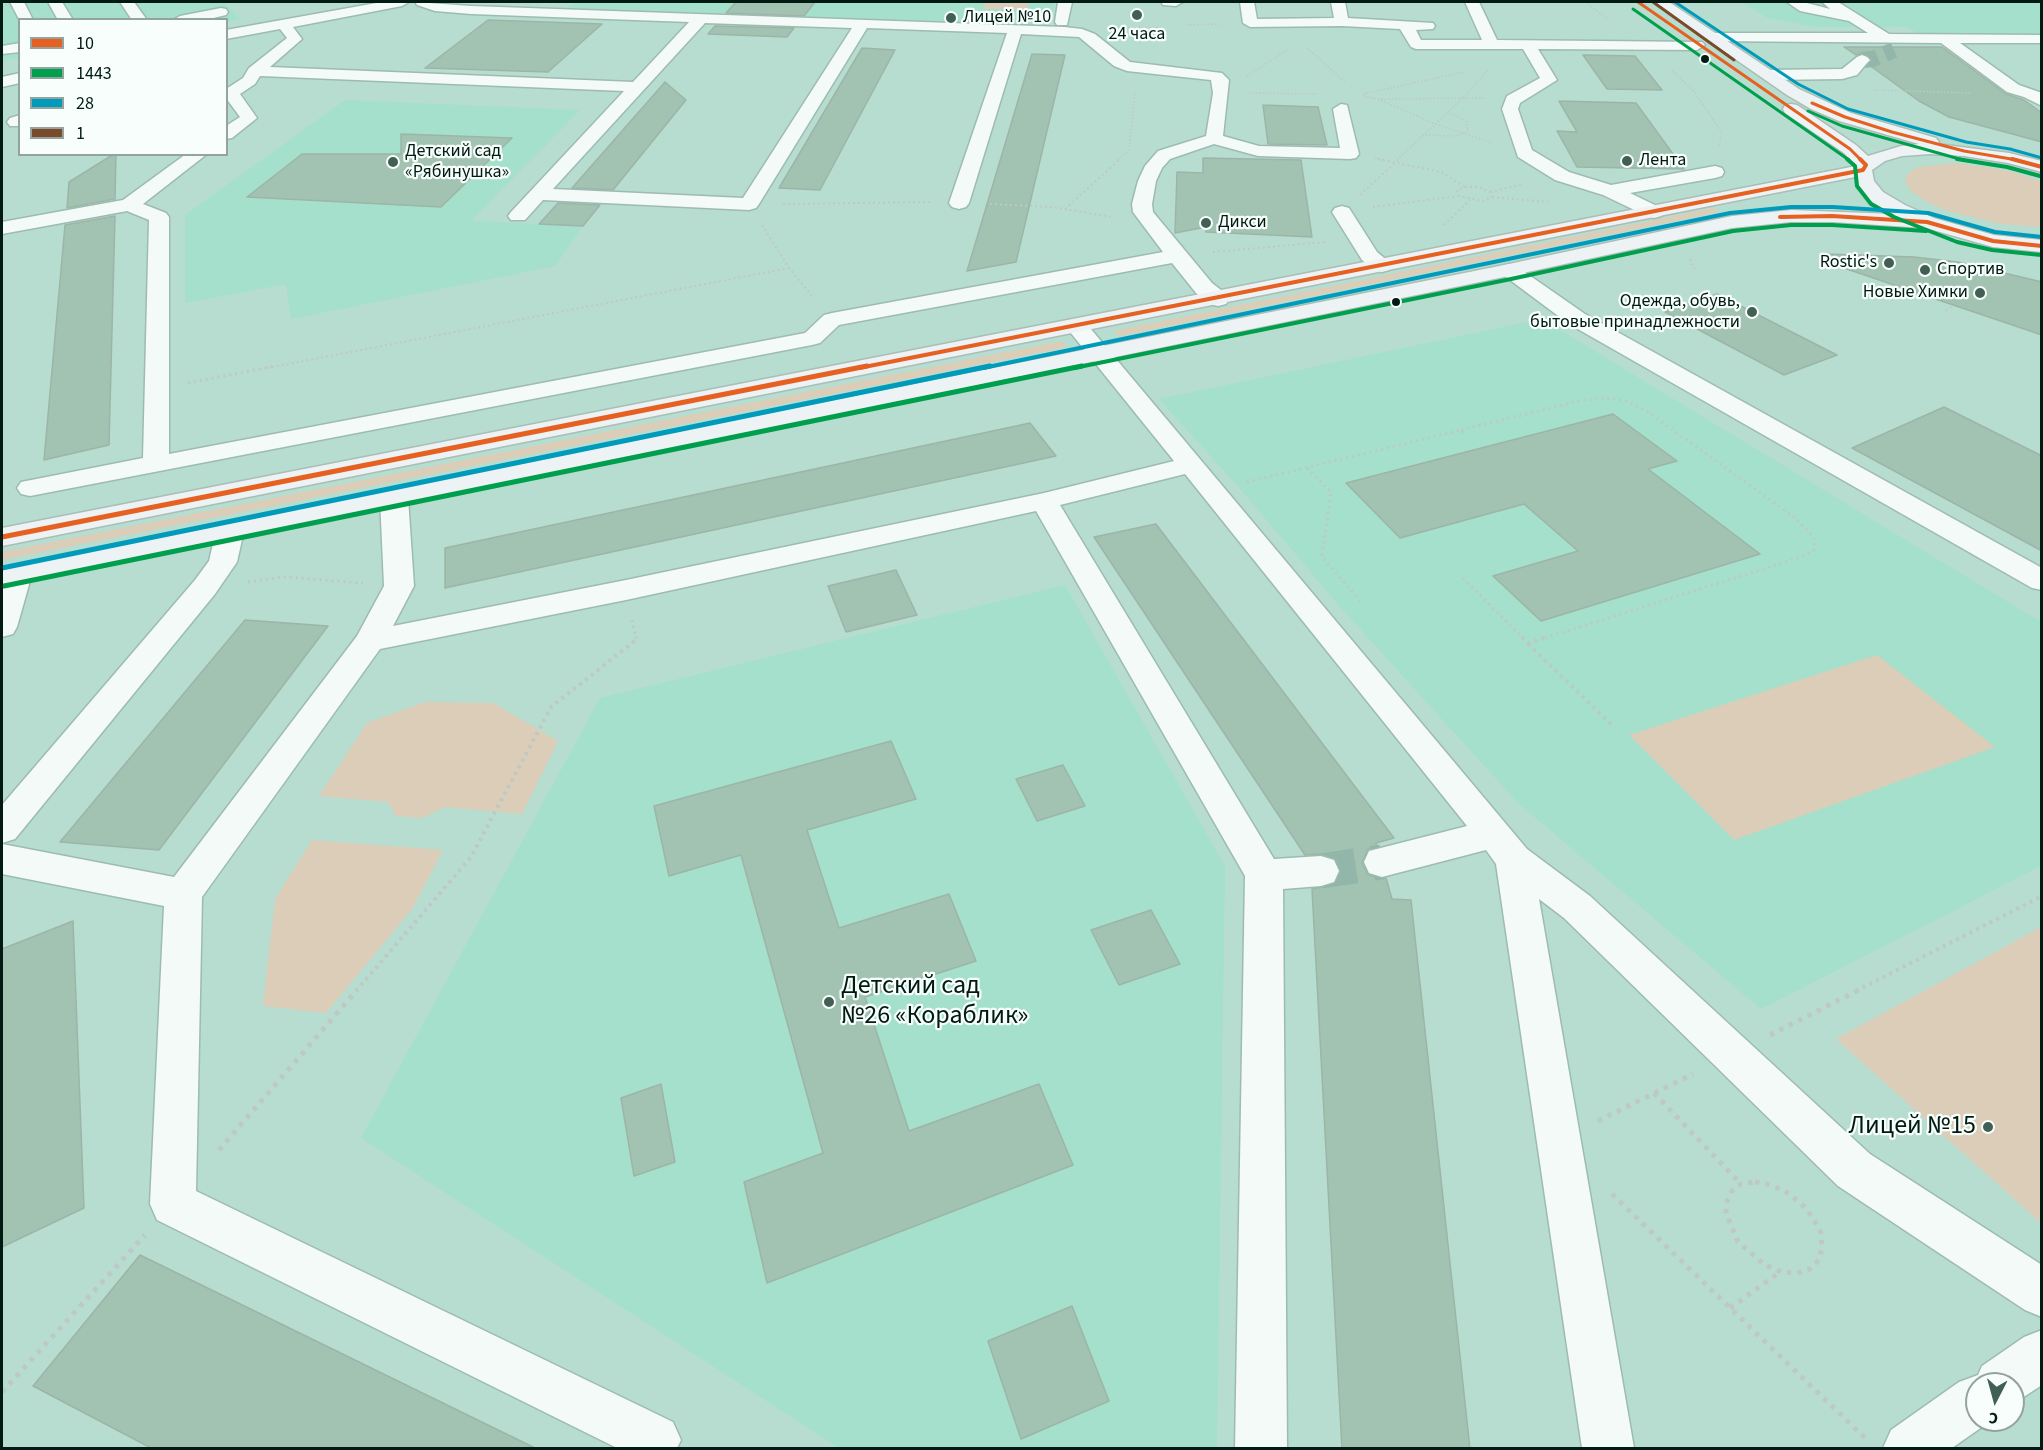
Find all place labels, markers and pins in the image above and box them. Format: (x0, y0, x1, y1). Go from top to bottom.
place label: Лицей №10 (963, 7, 1051, 29)
marker: 24 часа (1130, 8, 1144, 22)
marker: Лицей №10 (944, 11, 958, 25)
place label: 24 часа (1109, 24, 1165, 46)
unlabelled marker (1699, 53, 1711, 65)
place label: Детский сад «Рябинушка» (405, 141, 509, 184)
place label: Лента (1639, 150, 1686, 172)
marker: Лента (1620, 154, 1634, 168)
marker: Детский сад «Рябинушка» (386, 155, 400, 169)
place label: Дикси (1218, 212, 1267, 234)
marker: Дикси (1199, 216, 1213, 230)
place label: Rostic's (1820, 252, 1877, 274)
marker: Rostic's (1882, 256, 1896, 270)
place label: Спортив (1937, 259, 2004, 281)
marker: Спортив (1918, 263, 1932, 277)
place label: Новые Химки (1863, 282, 1968, 304)
marker: Новые Химки (1973, 286, 1987, 300)
place label: Одежда, обувь, бытовые принадлежности (1530, 291, 1740, 334)
unlabelled marker (1390, 296, 1402, 308)
marker: Одежда, обувь, бытовые принадлежности (1745, 305, 1759, 319)
place label: Детский сад №26 «Кораблик» (841, 971, 1028, 1032)
marker: Детский сад №26 «Кораблик» (822, 995, 836, 1009)
place label: Лицей №15 (1849, 1111, 1976, 1143)
marker: Лицей №15 (1981, 1120, 1995, 1134)

